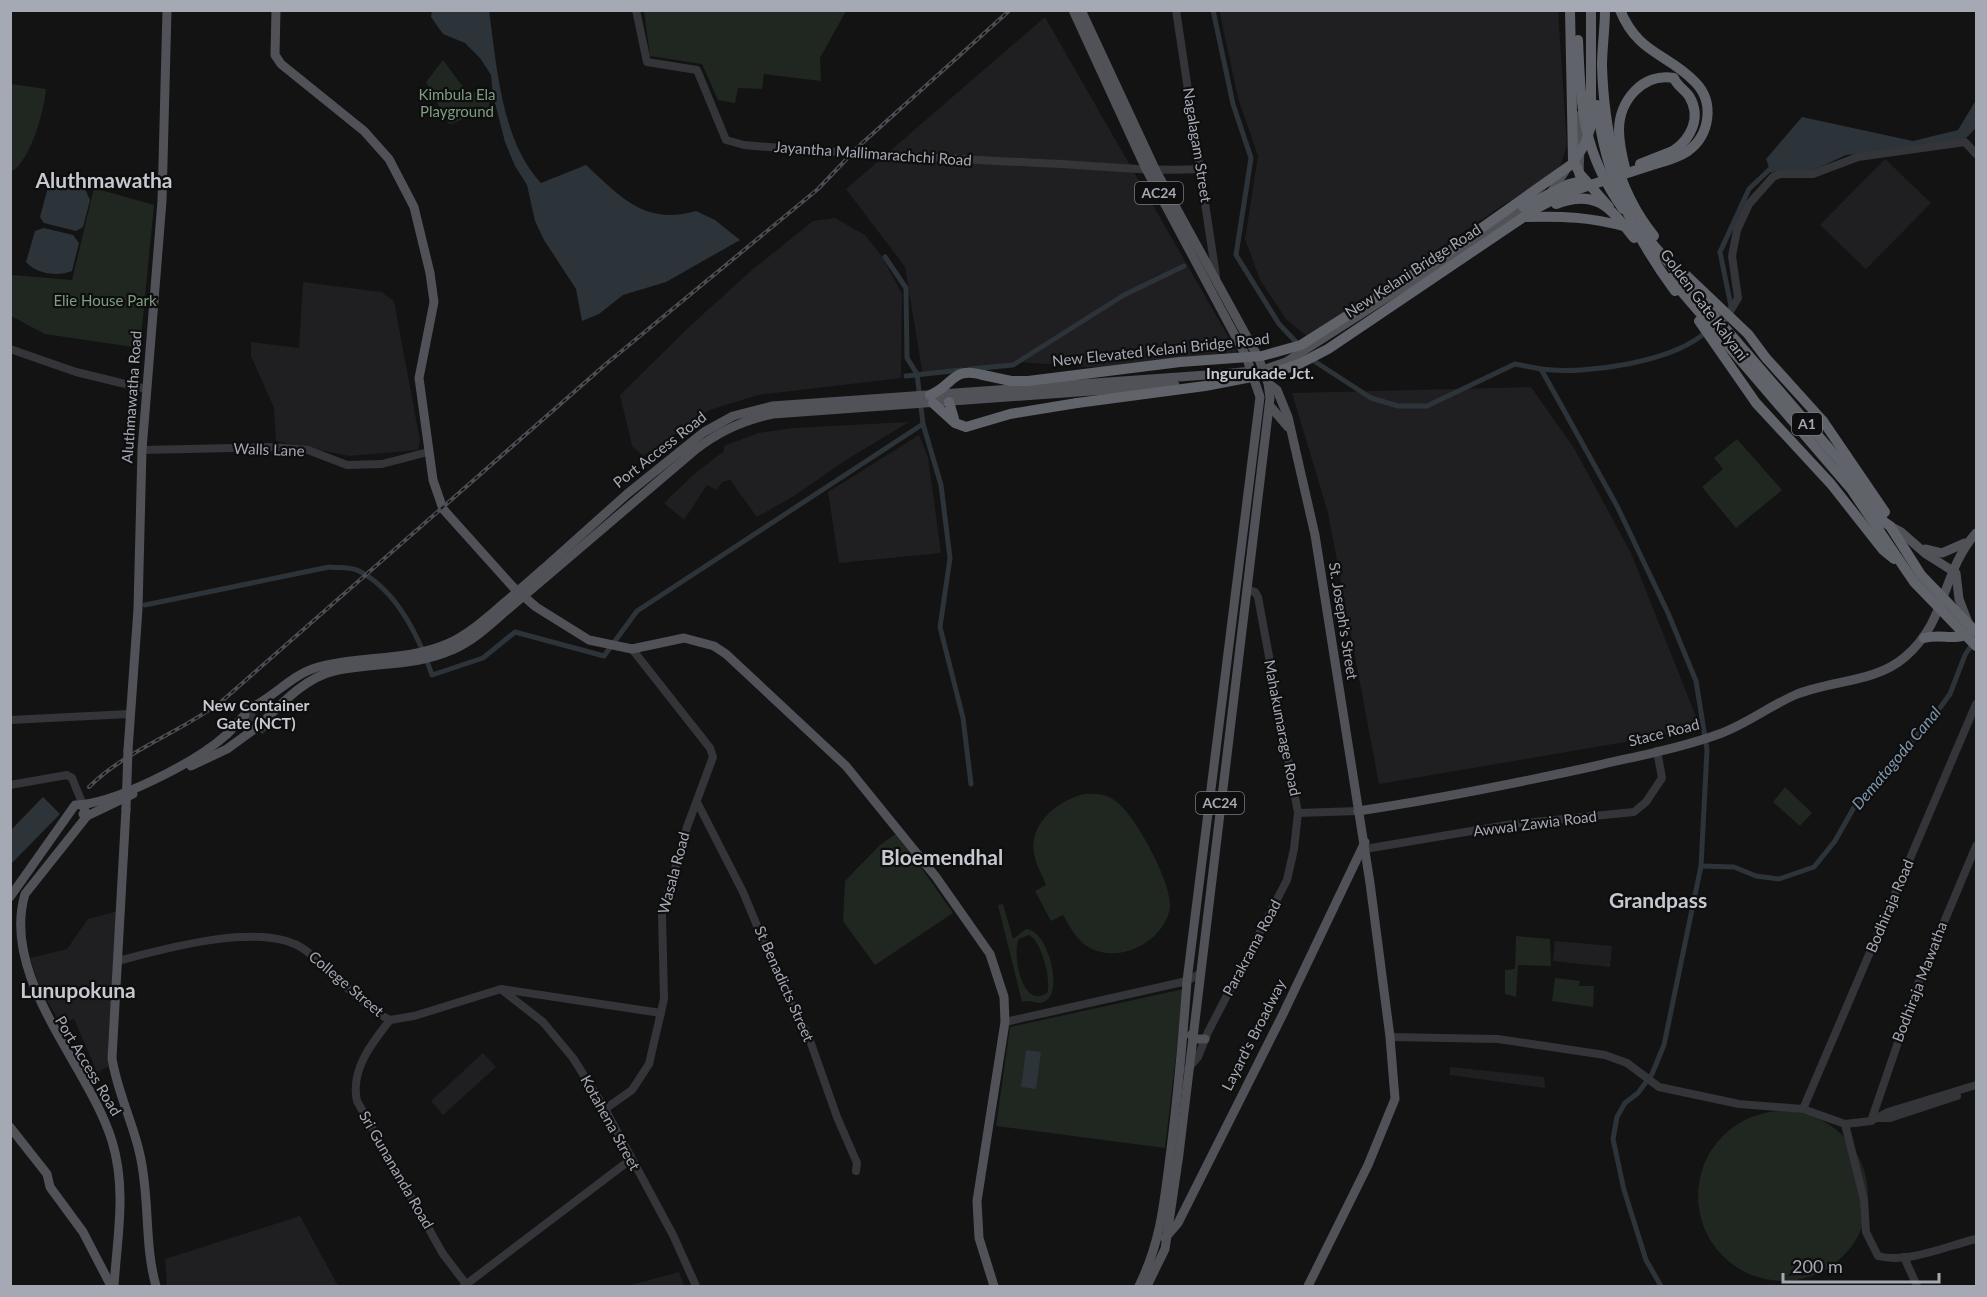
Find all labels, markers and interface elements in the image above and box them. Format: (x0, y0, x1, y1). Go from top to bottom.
park label: Kimbula Ela Playground (418, 85, 496, 120)
street label: Nagalagam Street (1180, 86, 1216, 204)
street label: Jayantha Mallimarachchi Road (774, 137, 972, 169)
district label: Aluthmawatha (35, 167, 172, 192)
road number: AC24 (1135, 182, 1183, 204)
street label: New Kelani Bridge Road (1341, 220, 1484, 321)
street label: Golden Gate Kalyani (1657, 245, 1753, 364)
park label: Elie House Park (53, 291, 157, 309)
street label: New Elevated Kelani Bridge Road (1051, 329, 1270, 369)
street label: Aluthmawatha Road (117, 330, 145, 464)
district label: Ingurukade Jct. (1206, 363, 1314, 382)
street label: Port Access Road (609, 407, 710, 491)
road number: A1 (1792, 413, 1822, 435)
street label: Walls Lane (233, 439, 305, 459)
street label: St. Joseph's Street (1326, 561, 1362, 681)
street label: Mahakumarage Road (1261, 658, 1305, 797)
district label: New Container Gate (NCT) (202, 695, 310, 732)
water label: Dematagoda Canal (1847, 702, 1944, 813)
street label: Stace Road (1626, 715, 1701, 750)
road number: AC24 (1196, 792, 1244, 814)
street label: Awwal Zawia Road (1472, 806, 1598, 840)
street label: Wasala Road (653, 830, 693, 916)
district label: Bloemendhal (881, 844, 1003, 869)
street label: Bodhiraja Road (1861, 856, 1917, 955)
district label: Grandpass (1609, 887, 1707, 912)
street label: Parakrama Road (1218, 896, 1284, 999)
street label: Bodhiraja Mawatha (1888, 919, 1950, 1044)
street label: St Benadicts Street (751, 923, 819, 1045)
street label: College Street (305, 947, 388, 1020)
street label: Layard's Broadway (1217, 976, 1289, 1093)
district label: Lunupokuna (20, 977, 136, 1002)
street label: Port Access Road (52, 1012, 126, 1119)
street label: Kotahena Street (577, 1072, 645, 1174)
street label: Sri Gunananda Road (356, 1107, 438, 1232)
scale bar (1783, 1246, 1939, 1284)
text: 200 m (1792, 1255, 1843, 1277)

